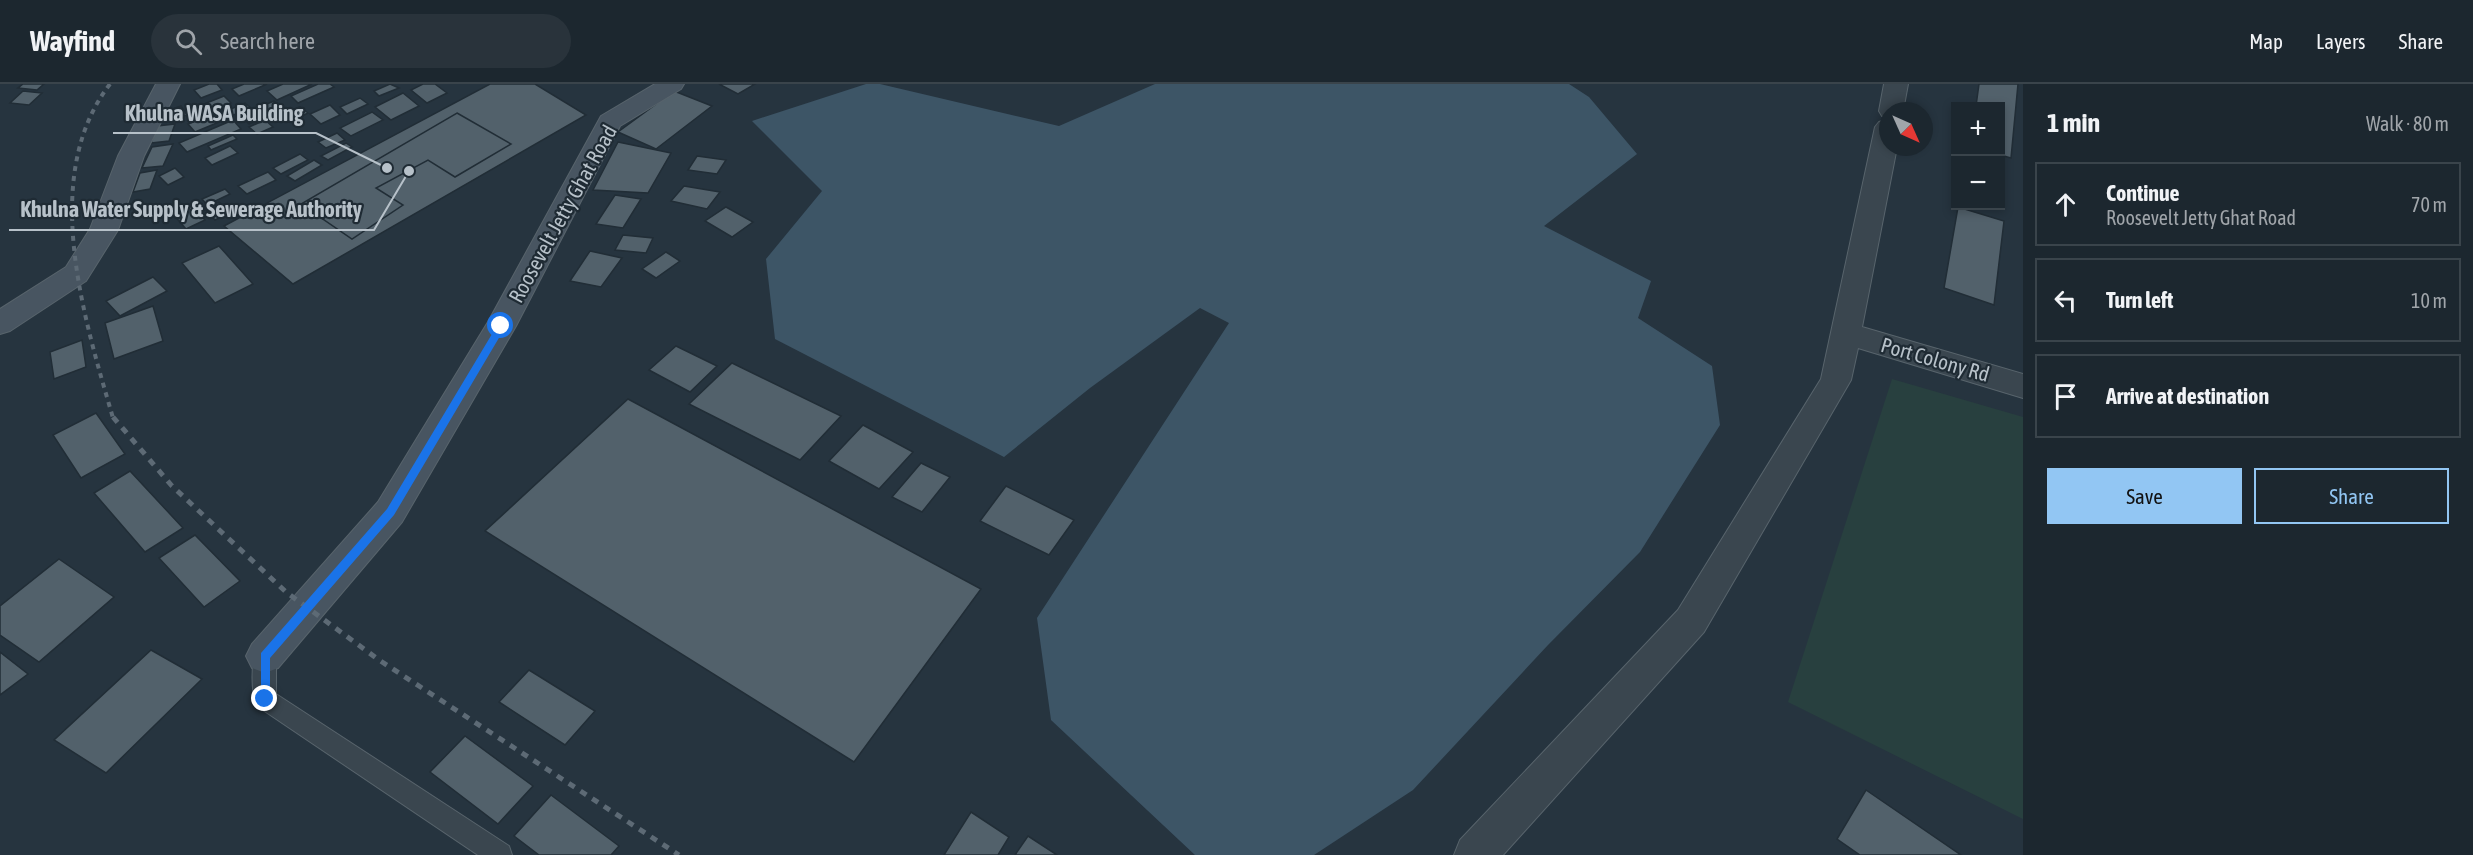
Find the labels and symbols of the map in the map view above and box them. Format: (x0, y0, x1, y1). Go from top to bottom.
callout: Khulna WASA Building (113, 93, 316, 133)
text: Khulna WASA Building (125, 100, 304, 126)
north arrow (1879, 102, 1933, 156)
street label: Roosevelt Jetty Ghat Road (503, 120, 621, 307)
callout: Khulna Water Supply & Sewerage Authority (9, 190, 374, 230)
text: Khulna Water Supply & Sewerage Authority (20, 196, 362, 222)
route start (487, 312, 513, 338)
street label: Port Colony Rd (1878, 332, 1992, 386)
route end (251, 685, 277, 711)

